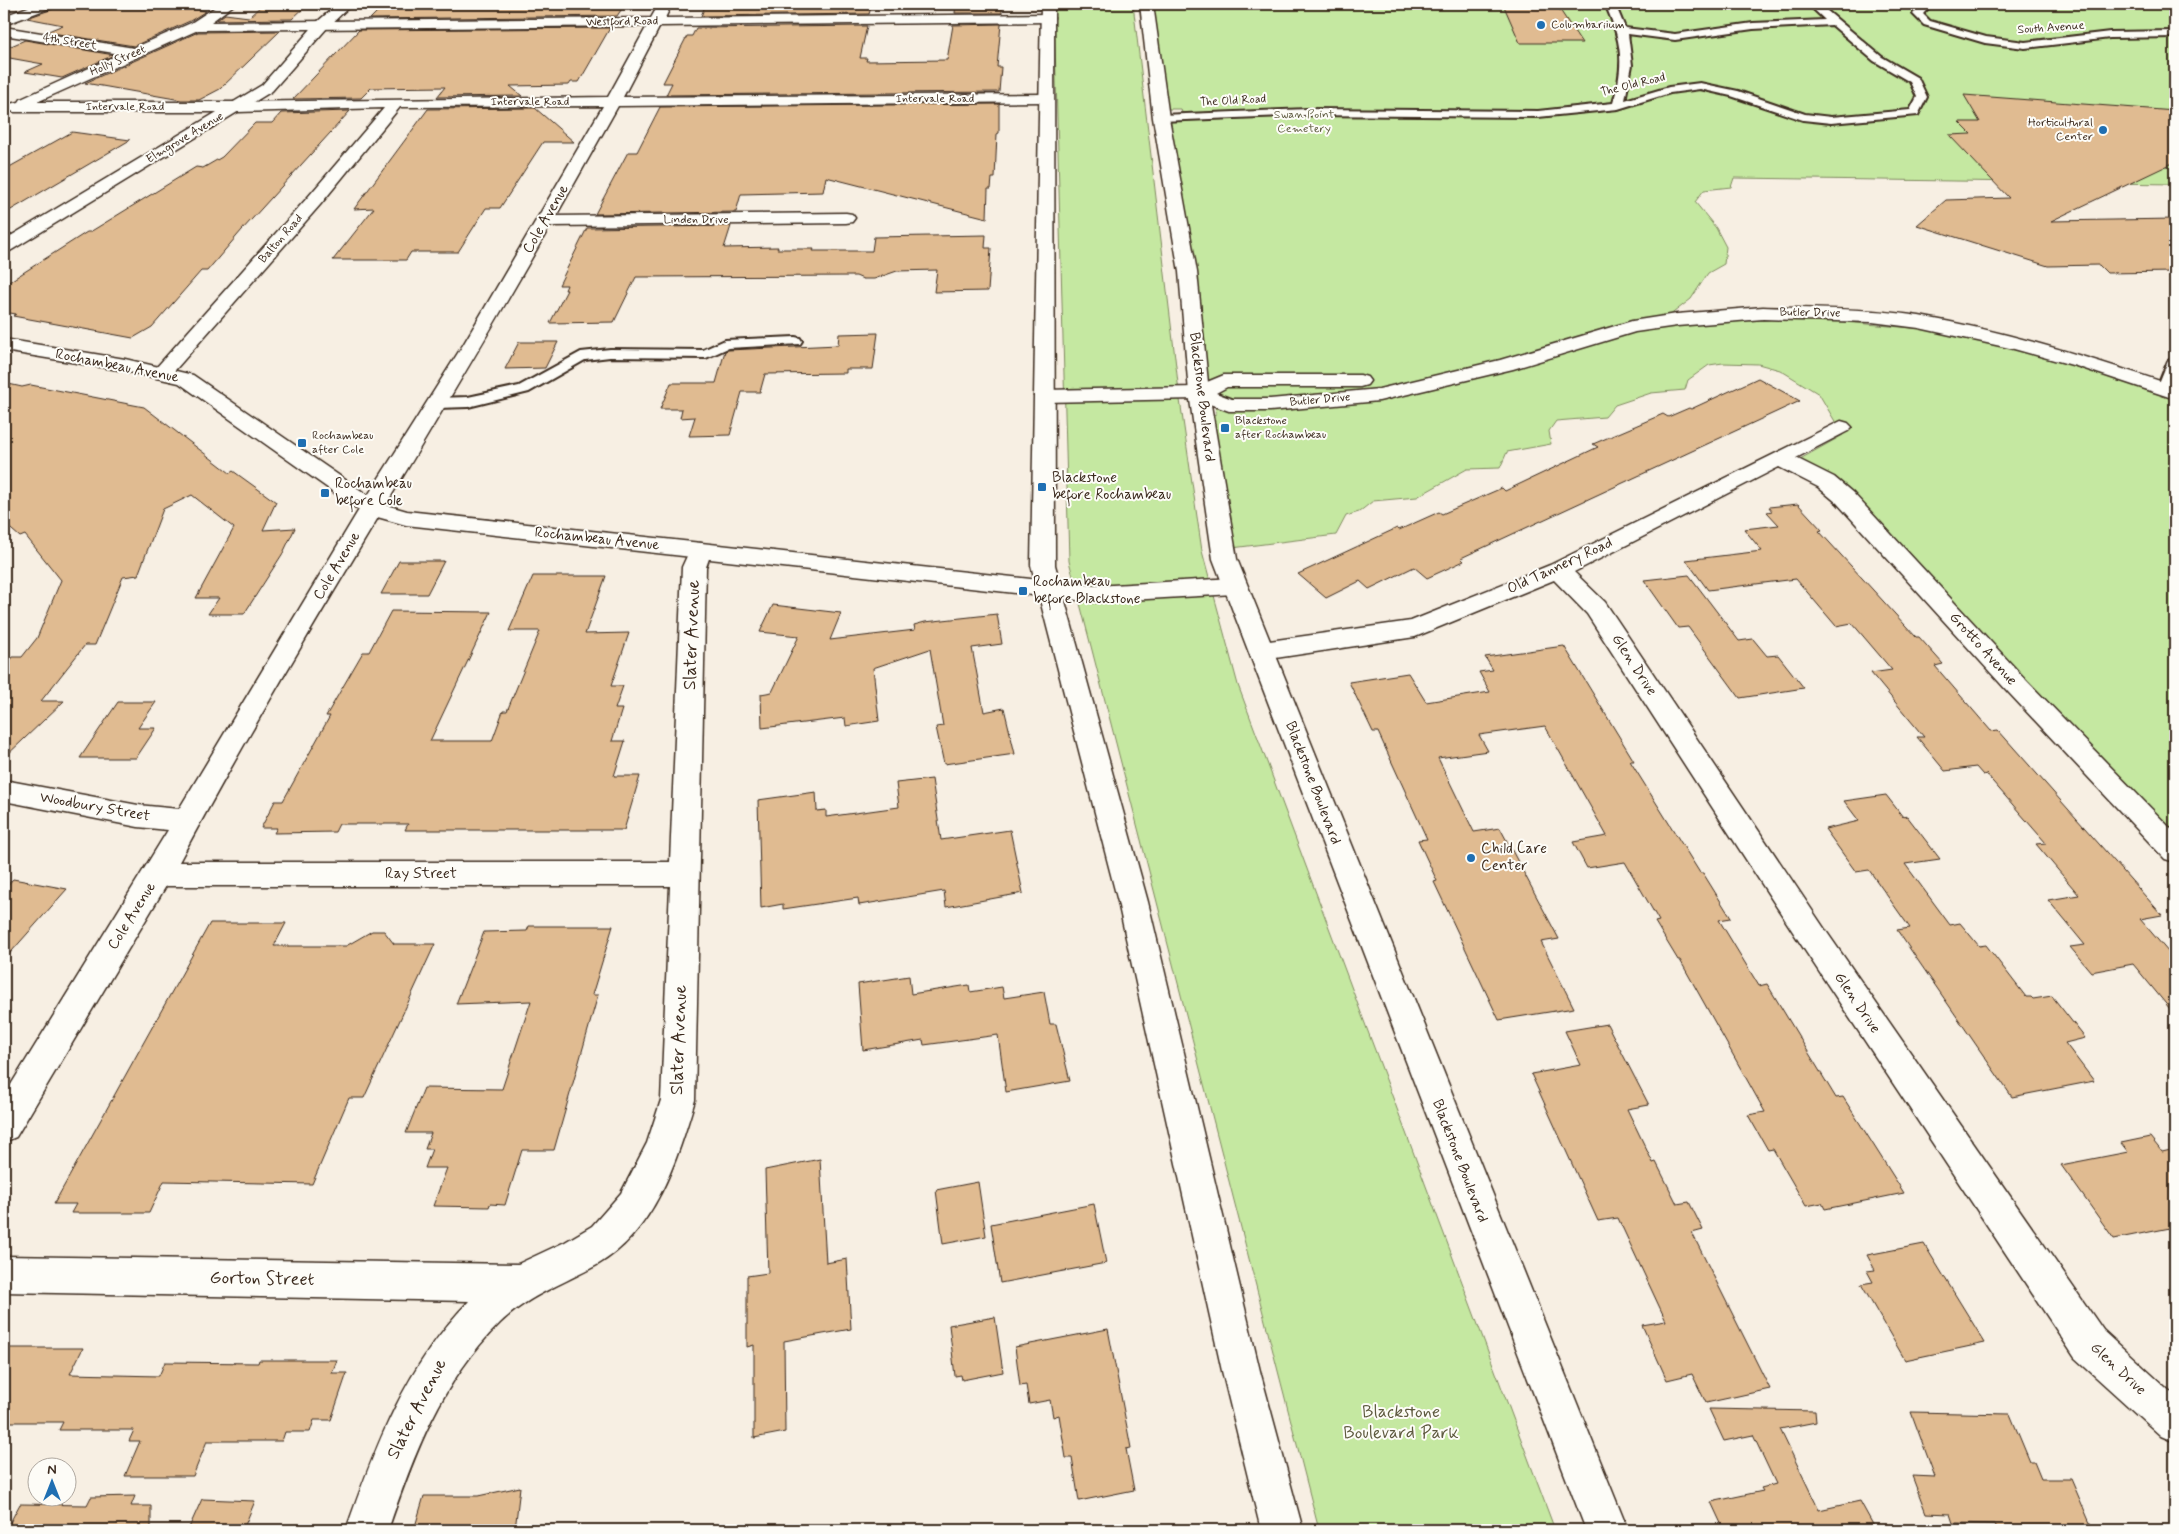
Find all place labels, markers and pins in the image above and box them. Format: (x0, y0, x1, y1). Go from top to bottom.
place label: Columbariium (1551, 17, 1625, 33)
marker: Columbariium (1535, 19, 1547, 31)
place label: Horticultural Center (2028, 115, 2093, 145)
marker: Horticultural Center (2097, 124, 2109, 136)
place label: Blackstone after Rochambeau (1235, 413, 1326, 443)
marker: Blackstone after Rochambeau (1219, 422, 1231, 434)
place label: Rochambeau after Cole (312, 428, 374, 458)
marker: Rochambeau after Cole (296, 437, 308, 449)
place label: Blackstone before Rochambeau (1052, 468, 1171, 507)
place label: Rochambeau before Cole (335, 474, 412, 513)
marker: Blackstone before Rochambeau (1036, 481, 1048, 493)
marker: Rochambeau before Cole (319, 487, 331, 499)
place label: Rochambeau before Blackstone (1033, 572, 1141, 611)
marker: Rochambeau before Blackstone (1017, 585, 1029, 597)
place label: Child Care Center (1481, 839, 1547, 876)
marker: Child Care Center (1465, 852, 1477, 864)

